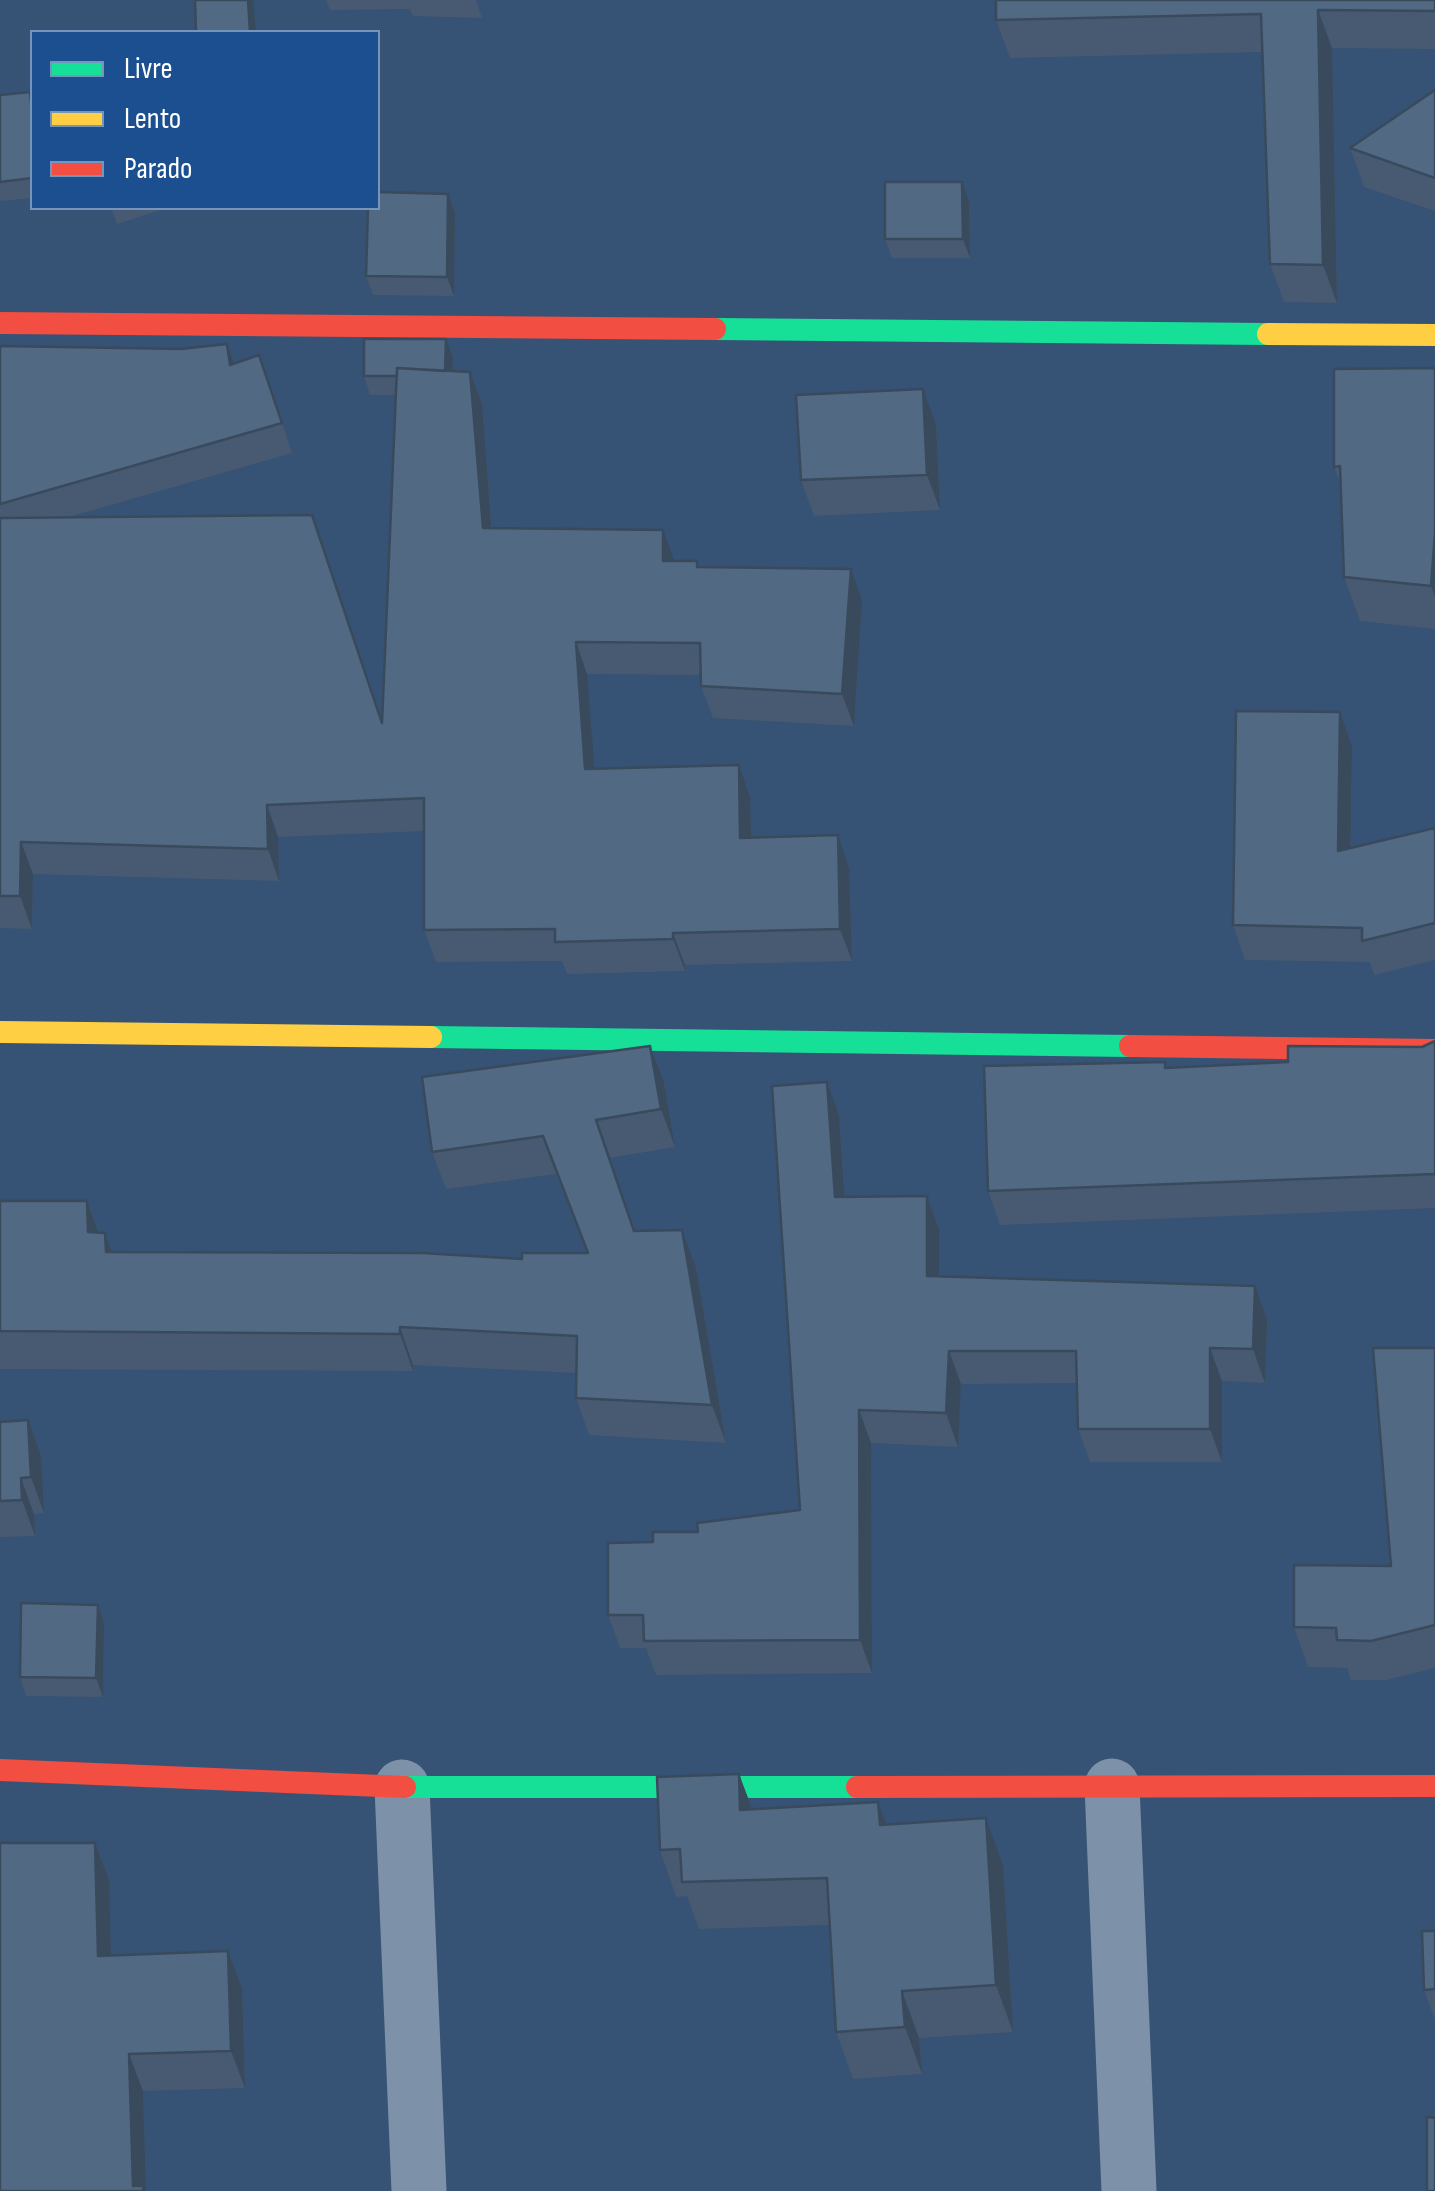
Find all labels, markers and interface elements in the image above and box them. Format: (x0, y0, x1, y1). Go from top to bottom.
legend (30, 30, 380, 210)
text: Livre (124, 51, 172, 87)
text: Lento (124, 101, 181, 137)
text: Parado (124, 151, 192, 187)

